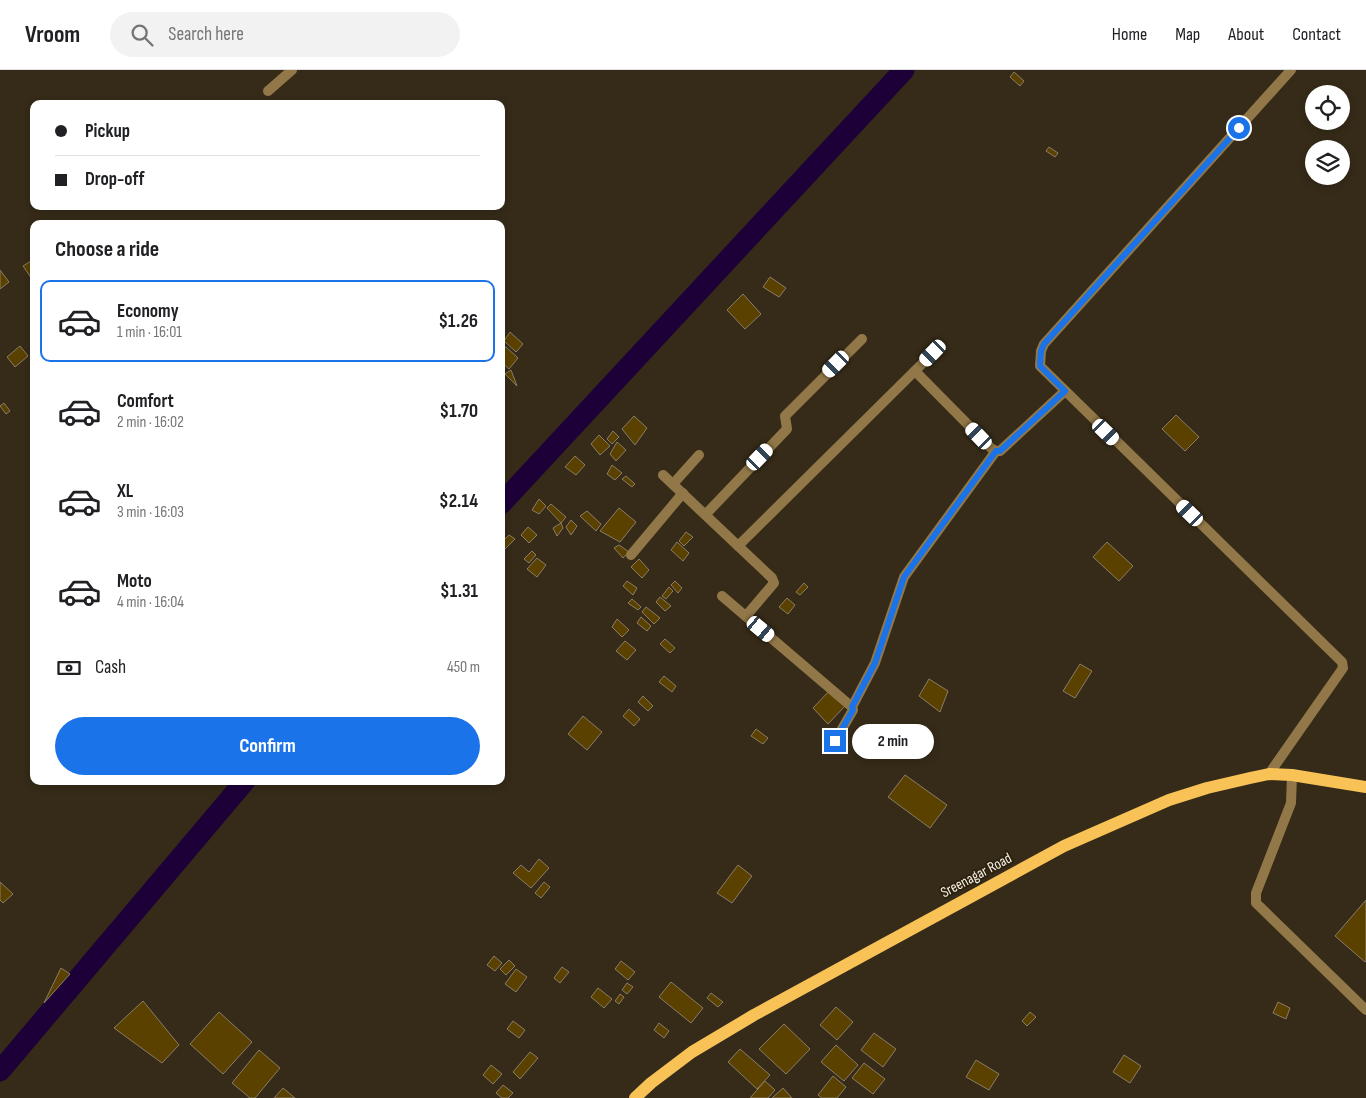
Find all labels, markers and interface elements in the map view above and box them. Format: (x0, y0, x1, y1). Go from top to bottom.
search box (110, 12, 460, 57)
text: Vroom (25, 20, 80, 49)
icon: search (128, 21, 156, 49)
text: Search here (168, 23, 244, 46)
text: Home (1112, 24, 1147, 45)
text: Map (1175, 24, 1200, 45)
text: About (1228, 24, 1264, 45)
text: Contact (1292, 24, 1341, 45)
map controls (1305, 85, 1350, 185)
button: locate (1305, 85, 1350, 130)
route start (1228, 117, 1250, 139)
text: Pickup (85, 120, 130, 143)
button: layers (1305, 140, 1350, 185)
text: Drop-off (85, 168, 145, 191)
text: Choose a ride (55, 236, 159, 263)
icon: car (57, 299, 102, 344)
text: Economy (117, 300, 179, 323)
text: $1.26 (438, 310, 478, 333)
text: 1 min · 16:01 (117, 323, 182, 342)
car (917, 337, 948, 369)
car (820, 348, 851, 380)
icon: car (57, 389, 102, 434)
text: Comfort (117, 390, 174, 413)
text: $1.70 (440, 400, 478, 423)
text: 2 min · 16:02 (117, 413, 184, 432)
car (1090, 416, 1122, 448)
car (963, 420, 994, 452)
car (744, 441, 775, 473)
icon: car (57, 479, 102, 524)
text: XL (117, 480, 133, 503)
text: $2.14 (439, 490, 478, 513)
car (1174, 497, 1206, 529)
text: 3 min · 16:03 (117, 503, 184, 522)
icon: car (57, 569, 102, 614)
text: Moto (117, 570, 152, 593)
text: $1.31 (440, 580, 478, 603)
text: 4 min · 16:04 (117, 593, 184, 612)
car (744, 614, 777, 644)
icon: cash (55, 654, 83, 682)
text: Cash (95, 656, 126, 679)
text: 450 m (447, 658, 480, 677)
button: Confirm (55, 717, 480, 775)
callout: 2 min (852, 724, 935, 758)
route end (824, 730, 846, 752)
text: 2 min (878, 732, 908, 751)
street label: Sreenagar Road (937, 849, 1015, 902)

